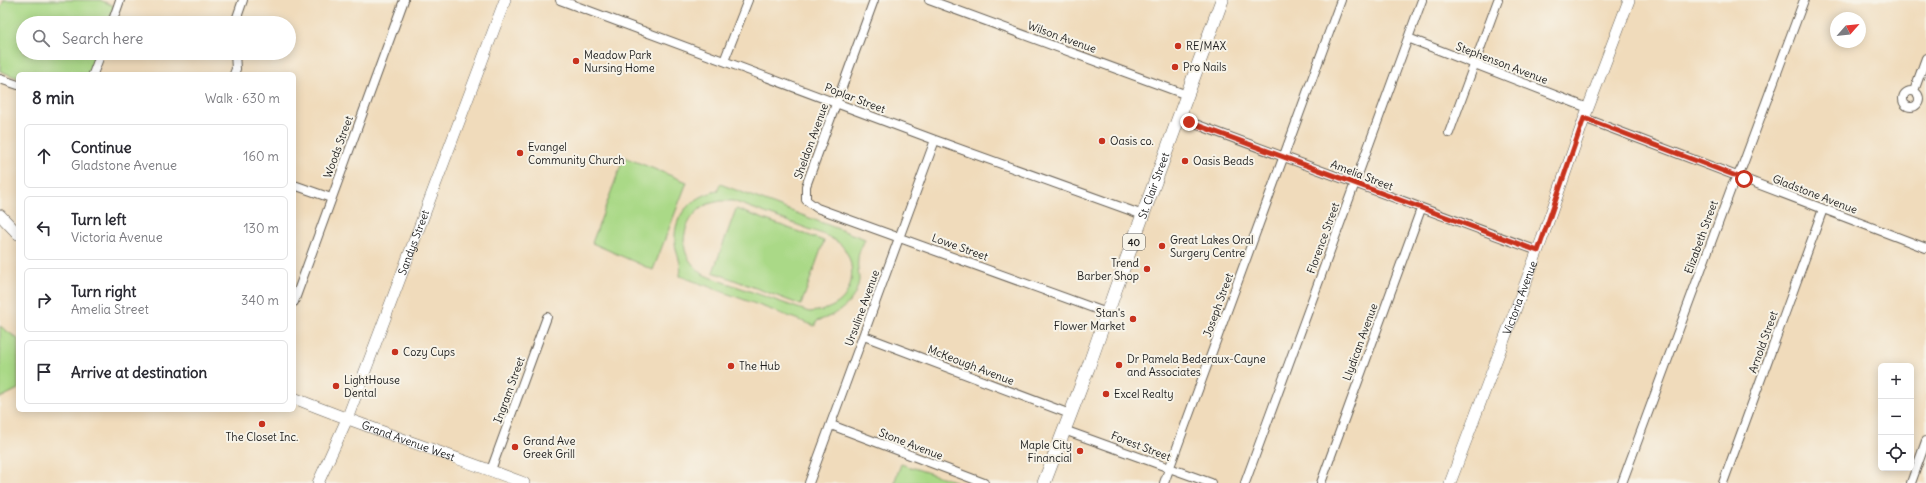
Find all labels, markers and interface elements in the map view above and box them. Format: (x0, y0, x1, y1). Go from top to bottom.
north arrow (1830, 12, 1866, 48)
search box (16, 16, 296, 60)
street label: Wilson Avenue (1026, 18, 1098, 56)
icon: search (30, 27, 52, 49)
text: Search here (62, 29, 143, 48)
place label: RE/MAX (1186, 39, 1226, 53)
street label: Stephenson Avenue (1454, 39, 1550, 87)
marker: RE/MAX (1173, 41, 1183, 51)
place label: Meadow Park Nursing Home (584, 48, 655, 75)
marker: Meadow Park Nursing Home (571, 56, 581, 66)
place label: Pro Nails (1183, 60, 1227, 74)
marker: Pro Nails (1170, 62, 1180, 72)
street label: Poplar Street (823, 80, 888, 116)
text: 8 min (32, 87, 74, 109)
text: Walk · 630 m (205, 90, 280, 107)
street label: Sheldon Avenue (791, 101, 831, 181)
route end (1180, 113, 1198, 131)
street label: Woods Street (320, 114, 356, 180)
place label: Oasis co. (1110, 134, 1154, 148)
marker: Oasis co. (1097, 136, 1107, 146)
text: Continue (71, 138, 132, 157)
place label: Evangel Community Church (528, 140, 625, 167)
icon: ahead (33, 145, 55, 167)
text: 160 m (243, 148, 279, 165)
marker: Evangel Community Church (515, 148, 525, 158)
street label: St. Clair Street (1135, 150, 1172, 221)
place label: Oasis Beads (1193, 154, 1254, 168)
marker: Oasis Beads (1180, 156, 1190, 166)
text: Gladstone Avenue (71, 157, 177, 174)
street label: Amelia Street (1329, 157, 1396, 193)
route start (1735, 170, 1753, 188)
street label: Gladstone Avenue (1771, 171, 1859, 217)
street label: Elizabeth Street (1681, 198, 1721, 276)
street label: Florence Street (1304, 200, 1342, 275)
street label: Sandys Street (395, 208, 432, 277)
text: Turn left (71, 210, 126, 229)
icon: left (33, 217, 55, 239)
text: 130 m (243, 220, 279, 237)
text: Victoria Avenue (71, 229, 163, 246)
street label: Lowe Street (930, 230, 990, 264)
place label: Great Lakes Oral Surgery Centre (1170, 233, 1254, 260)
road number: 40 (1123, 234, 1145, 250)
marker: Great Lakes Oral Surgery Centre (1157, 241, 1167, 251)
place label: Trend Barber Shop (1077, 256, 1140, 283)
street label: Victoria Avenue (1500, 259, 1540, 337)
marker: Trend Barber Shop (1142, 264, 1152, 274)
street label: Ursuline Avenue (842, 268, 882, 348)
street label: Joseph Street (1200, 271, 1236, 339)
text: Turn right (71, 282, 136, 301)
icon: right (33, 289, 55, 311)
text: 340 m (241, 292, 279, 309)
text: Amelia Street (71, 301, 149, 318)
street label: Llydican Avenue (1340, 301, 1381, 383)
place label: Stan's Flower Market (1054, 306, 1125, 333)
street label: Arnold Street (1745, 309, 1781, 375)
marker: Stan's Flower Market (1128, 314, 1138, 324)
street label: McKeough Avenue (926, 342, 1016, 388)
place label: Cozy Cups (403, 345, 455, 359)
marker: Cozy Cups (390, 347, 400, 357)
place label: Dr Pamela Bederaux-Cayne and Associates (1127, 352, 1266, 379)
street label: Ingram Street (491, 355, 528, 425)
place label: The Hub (739, 359, 780, 373)
marker: Dr Pamela Bederaux-Cayne and Associates (1114, 360, 1124, 370)
icon: arrive (33, 361, 55, 383)
marker: The Hub (726, 361, 736, 371)
text: Arrive at destination (71, 363, 207, 382)
map controls (1878, 363, 1914, 471)
button: + (1878, 363, 1914, 399)
place label: LightHouse Dental (344, 373, 400, 400)
marker: LightHouse Dental (331, 381, 341, 391)
place label: Excel Realty (1114, 387, 1173, 401)
marker: Excel Realty (1101, 389, 1111, 399)
button: − (1878, 399, 1914, 435)
street label: Grand Avenue West (360, 418, 457, 464)
marker: The Closet Inc. (257, 419, 267, 429)
street label: Stone Avenue (877, 425, 945, 463)
street label: Forest Street (1109, 428, 1173, 464)
place label: The Closet Inc. (226, 430, 298, 444)
place label: Grand Ave Greek Grill (523, 434, 575, 461)
button: locate (1878, 435, 1914, 471)
place label: Maple City Financial (1020, 438, 1072, 465)
marker: Grand Ave Greek Grill (510, 442, 520, 452)
marker: Maple City Financial (1075, 446, 1085, 456)

